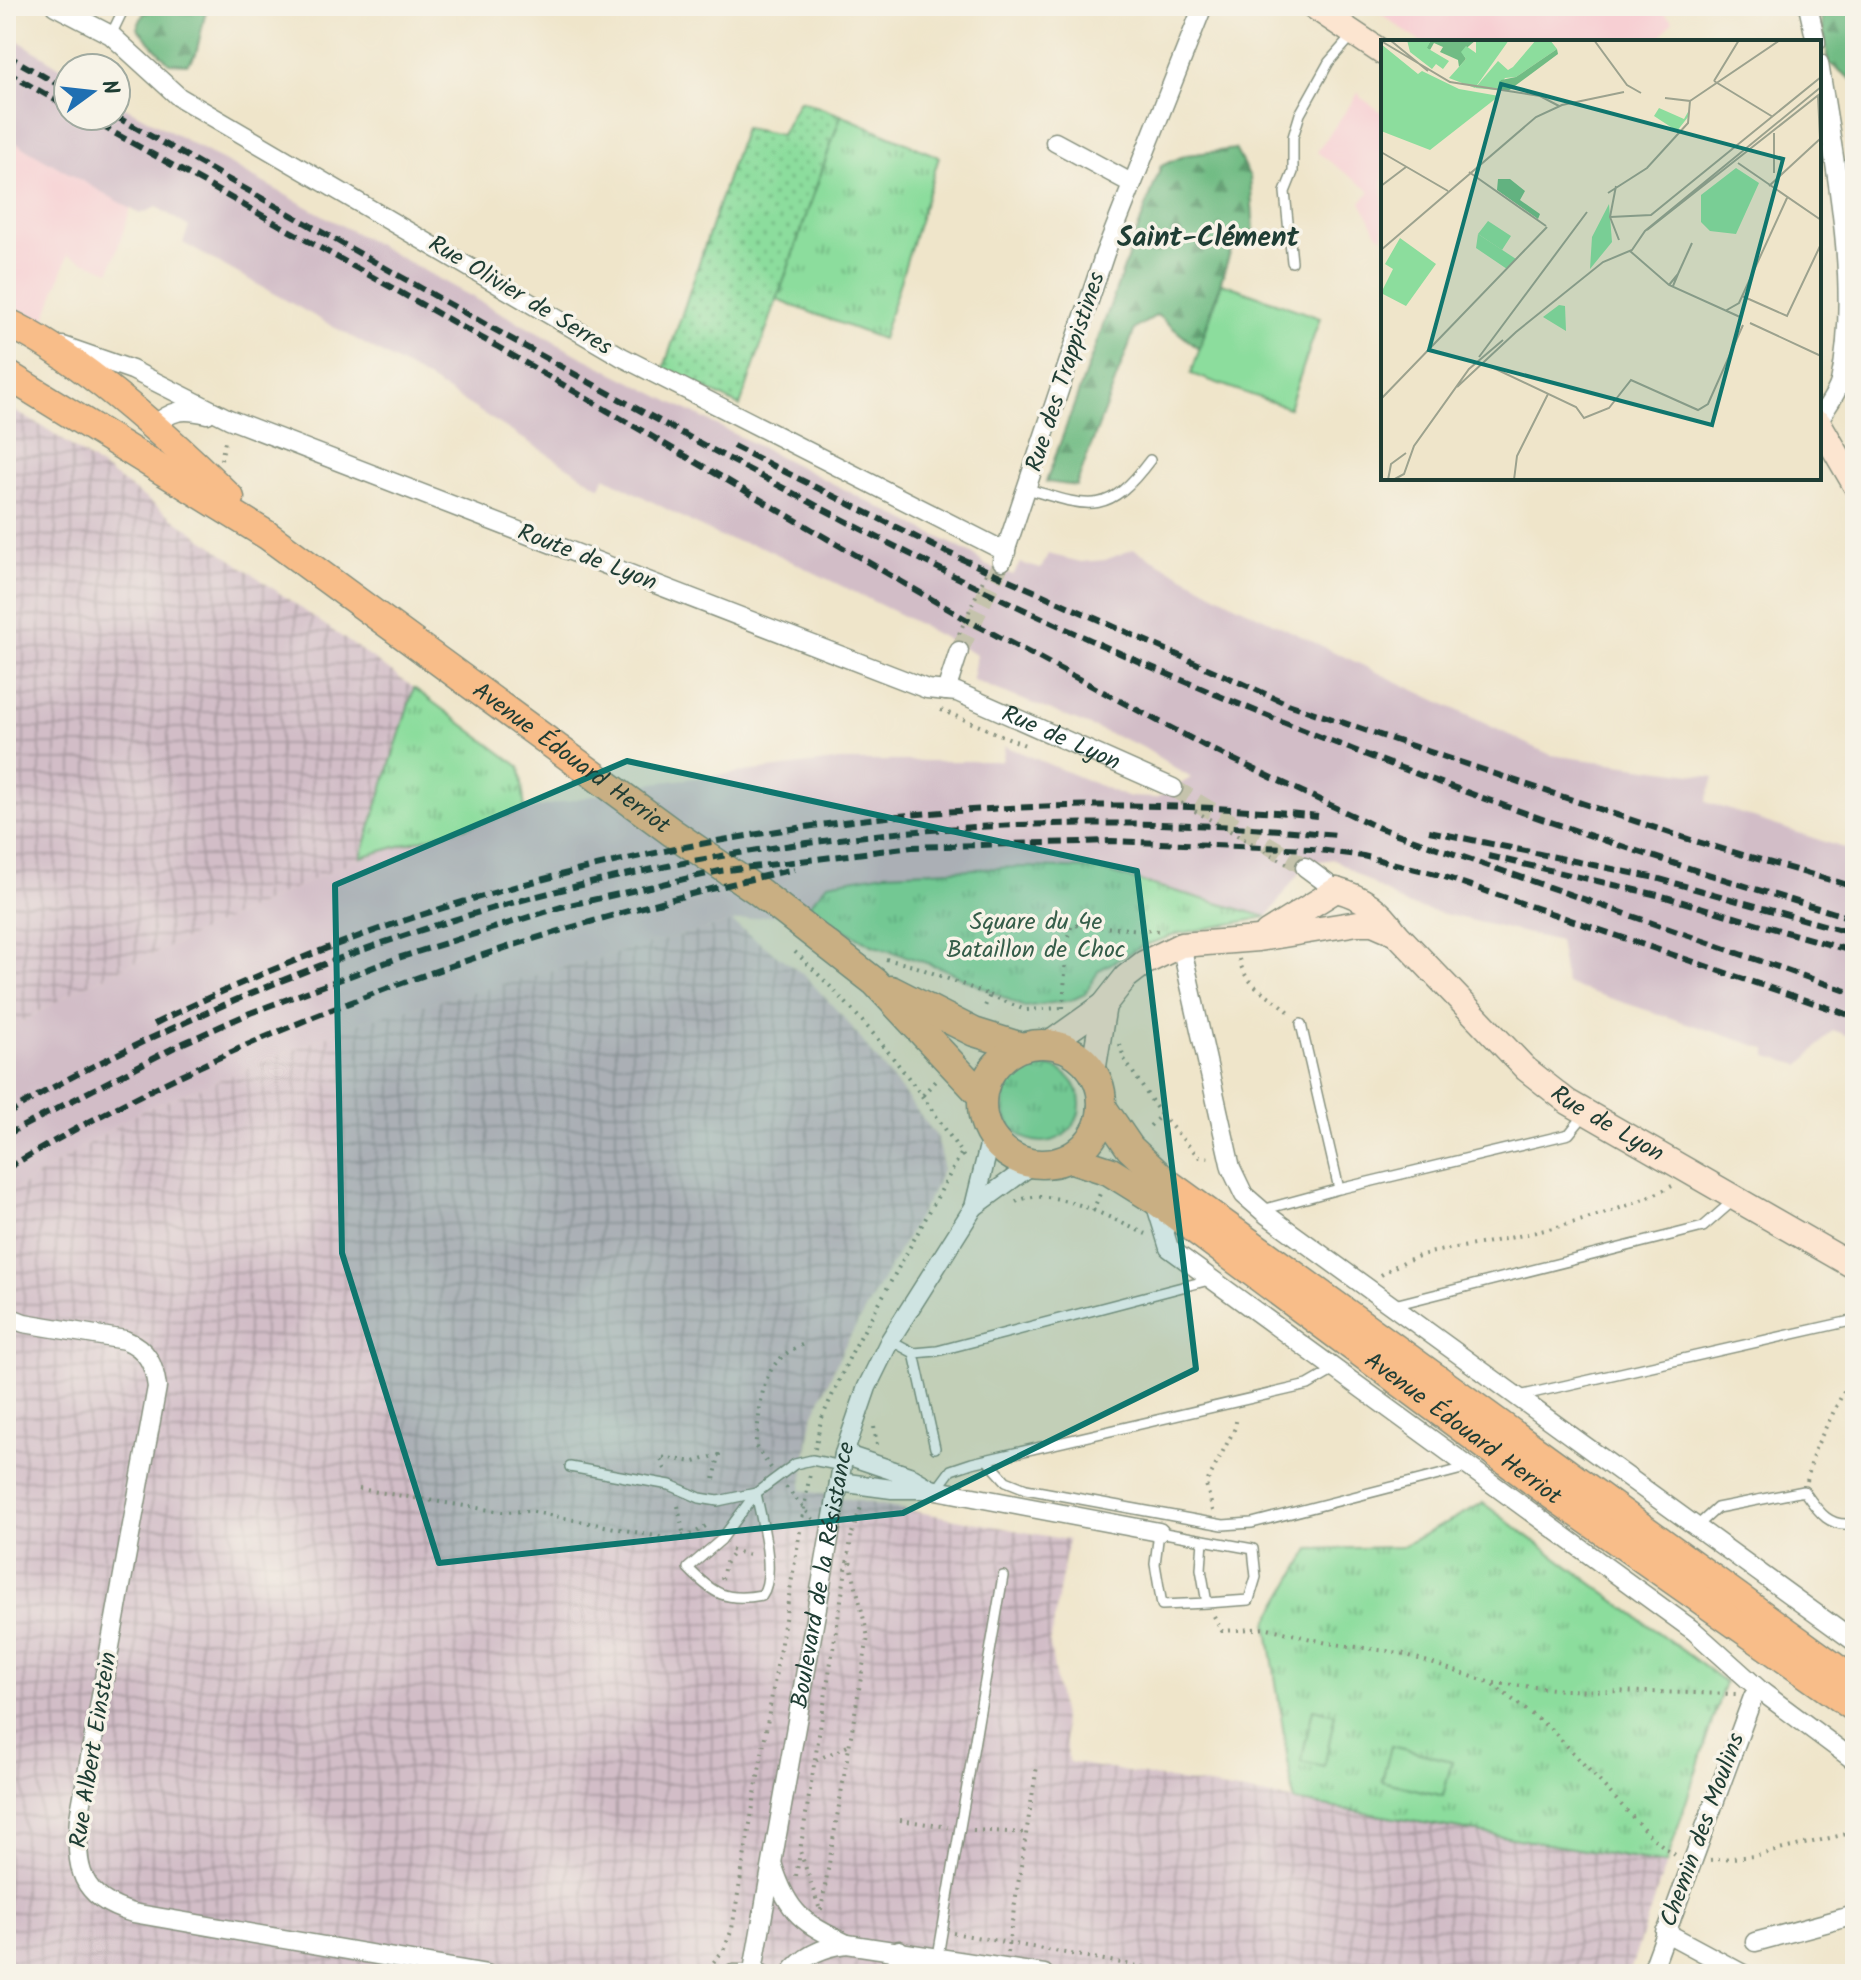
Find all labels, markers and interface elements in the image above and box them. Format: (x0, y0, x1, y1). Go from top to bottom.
inset map (1381, 40, 1821, 480)
north arrow (52, 52, 132, 132)
text: N (90, 76, 128, 99)
district label: Saint-Clément (1117, 216, 1299, 261)
street label: Rue Olivier de Serres (420, 225, 620, 367)
street label: Rue des Trappistines (1015, 267, 1117, 477)
street label: Route de Lyon (512, 514, 662, 602)
street label: Avenue Édouard Herriot (464, 672, 679, 845)
street label: Rue de Lyon (995, 695, 1127, 782)
park label: Square du 4e Bataillon de Choc (946, 903, 1126, 970)
street label: Rue de Lyon (1541, 1075, 1671, 1173)
street label: Avenue Édouard Herriot (1356, 1342, 1570, 1516)
street label: Boulevard de la Résistance (780, 1436, 866, 1712)
street label: Rue Albert Einstein (59, 1649, 129, 1851)
street label: Chemin des Moulins (1650, 1728, 1756, 1932)

